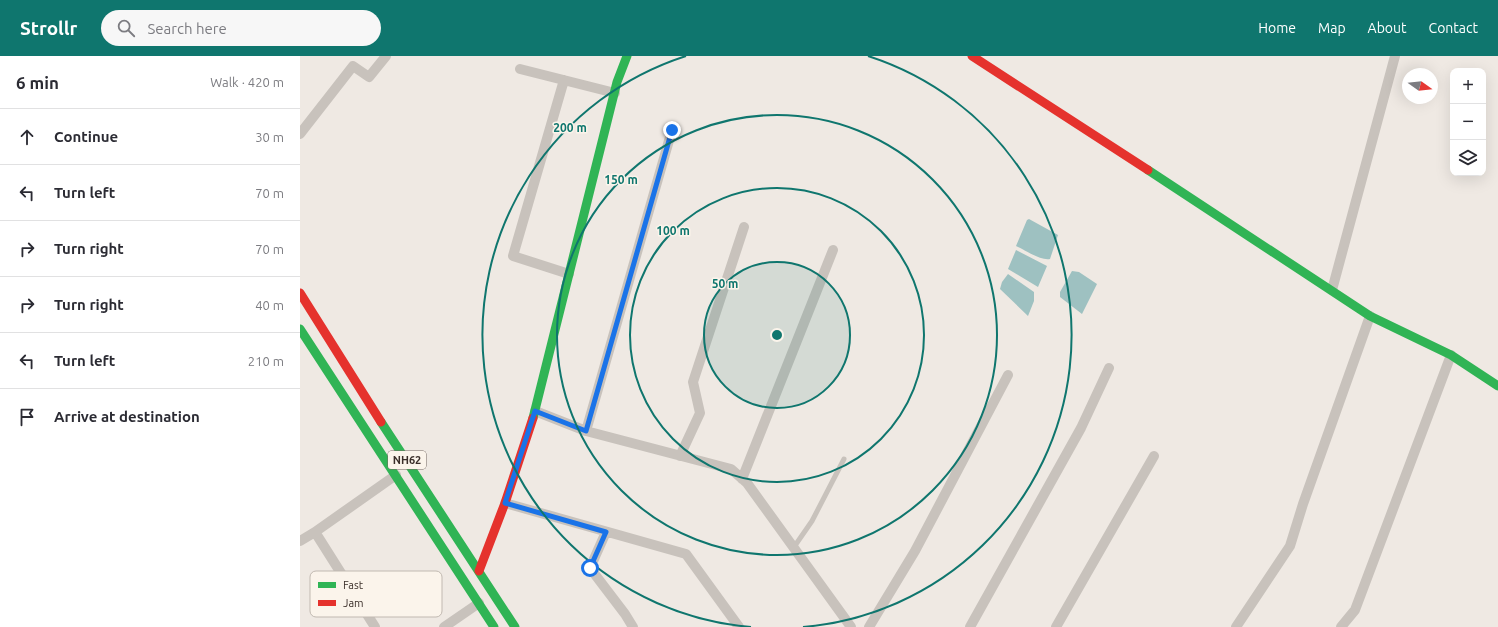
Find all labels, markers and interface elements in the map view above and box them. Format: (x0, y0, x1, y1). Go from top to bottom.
search box (101, 10, 381, 46)
text: Strollr (20, 17, 77, 39)
icon: search (115, 17, 137, 39)
text: Search here (147, 20, 227, 37)
text: Home (1258, 20, 1296, 36)
text: Map (1318, 20, 1346, 36)
text: About (1368, 20, 1407, 36)
text: Contact (1429, 20, 1478, 36)
north arrow (1402, 68, 1438, 104)
map controls (1450, 68, 1486, 176)
button: + (1450, 68, 1486, 104)
text: 6 min (16, 73, 59, 92)
text: Walk · 420 m (210, 75, 284, 89)
button: − (1450, 104, 1486, 140)
text: 200 m (553, 121, 587, 134)
route end (663, 121, 681, 139)
icon: ahead (16, 126, 38, 148)
text: Continue (54, 128, 118, 145)
text: 30 m (255, 130, 284, 144)
button: layers (1450, 140, 1486, 176)
text: 150 m (604, 173, 638, 186)
icon: left (16, 182, 38, 204)
text: Turn left (54, 184, 115, 201)
text: 70 m (255, 186, 284, 200)
text: 100 m (656, 224, 690, 237)
icon: right (16, 238, 38, 260)
text: Turn right (54, 240, 124, 257)
text: 70 m (255, 242, 284, 256)
text: 50 m (712, 277, 738, 290)
icon: right (16, 294, 38, 316)
text: Turn right (54, 296, 124, 313)
text: 40 m (255, 298, 284, 312)
centre of rings (770, 328, 784, 342)
icon: left (16, 350, 38, 372)
text: Turn left (54, 352, 115, 369)
text: 210 m (248, 354, 284, 368)
icon: arrive (16, 406, 38, 428)
text: Arrive at destination (54, 408, 200, 425)
road number: NH62 (388, 451, 426, 469)
route start (581, 559, 599, 577)
legend (310, 571, 442, 617)
text: Fast (343, 579, 364, 591)
text: Jam (343, 597, 364, 609)

